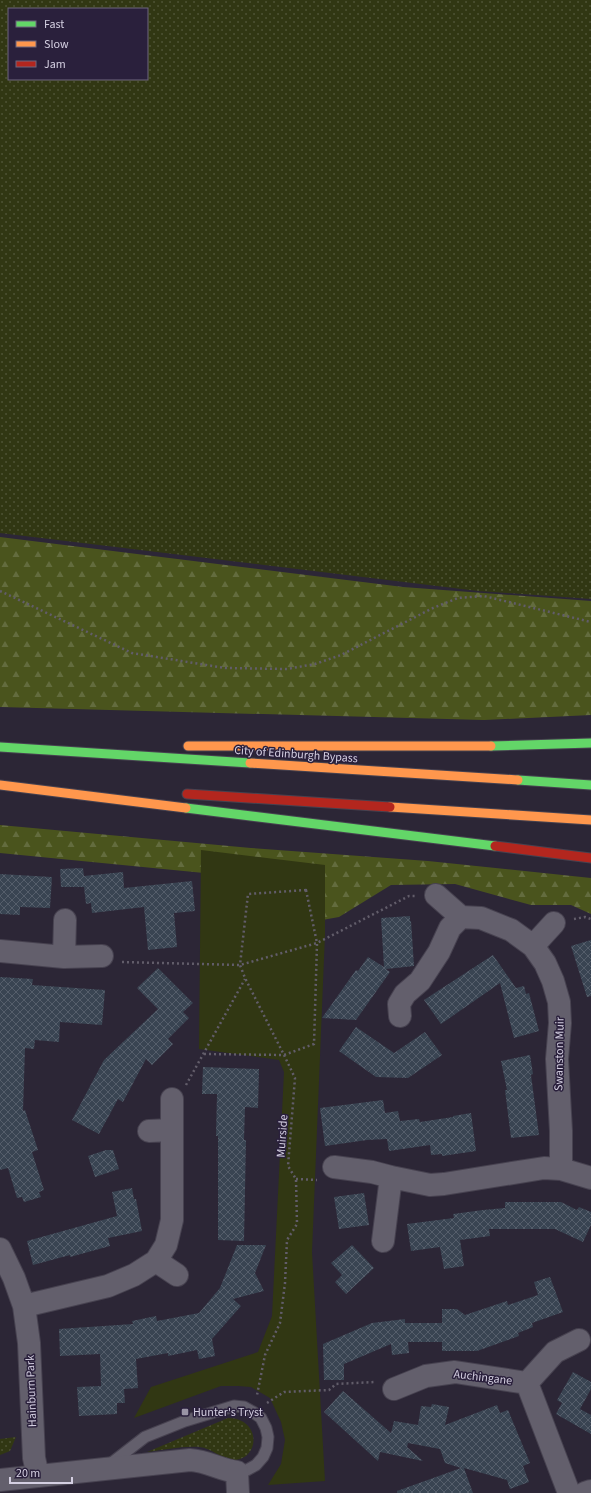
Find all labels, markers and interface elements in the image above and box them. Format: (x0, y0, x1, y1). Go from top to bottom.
legend (8, 8, 148, 80)
text: Fast (44, 16, 64, 33)
text: Slow (44, 36, 69, 53)
text: Jam (44, 56, 66, 73)
street label: City of Edinburgh Bypass (234, 742, 358, 767)
street label: Swanston Muir (550, 1016, 569, 1091)
street label: Muirside (273, 1114, 292, 1158)
street label: Hainburn Park (22, 1355, 41, 1427)
street label: Auchingane (453, 1365, 513, 1390)
place label: Hunter's Tryst (193, 1404, 263, 1421)
marker: Hunter's Tryst (180, 1407, 190, 1417)
scale bar (10, 1459, 72, 1485)
text: 20 m (16, 1465, 40, 1482)

